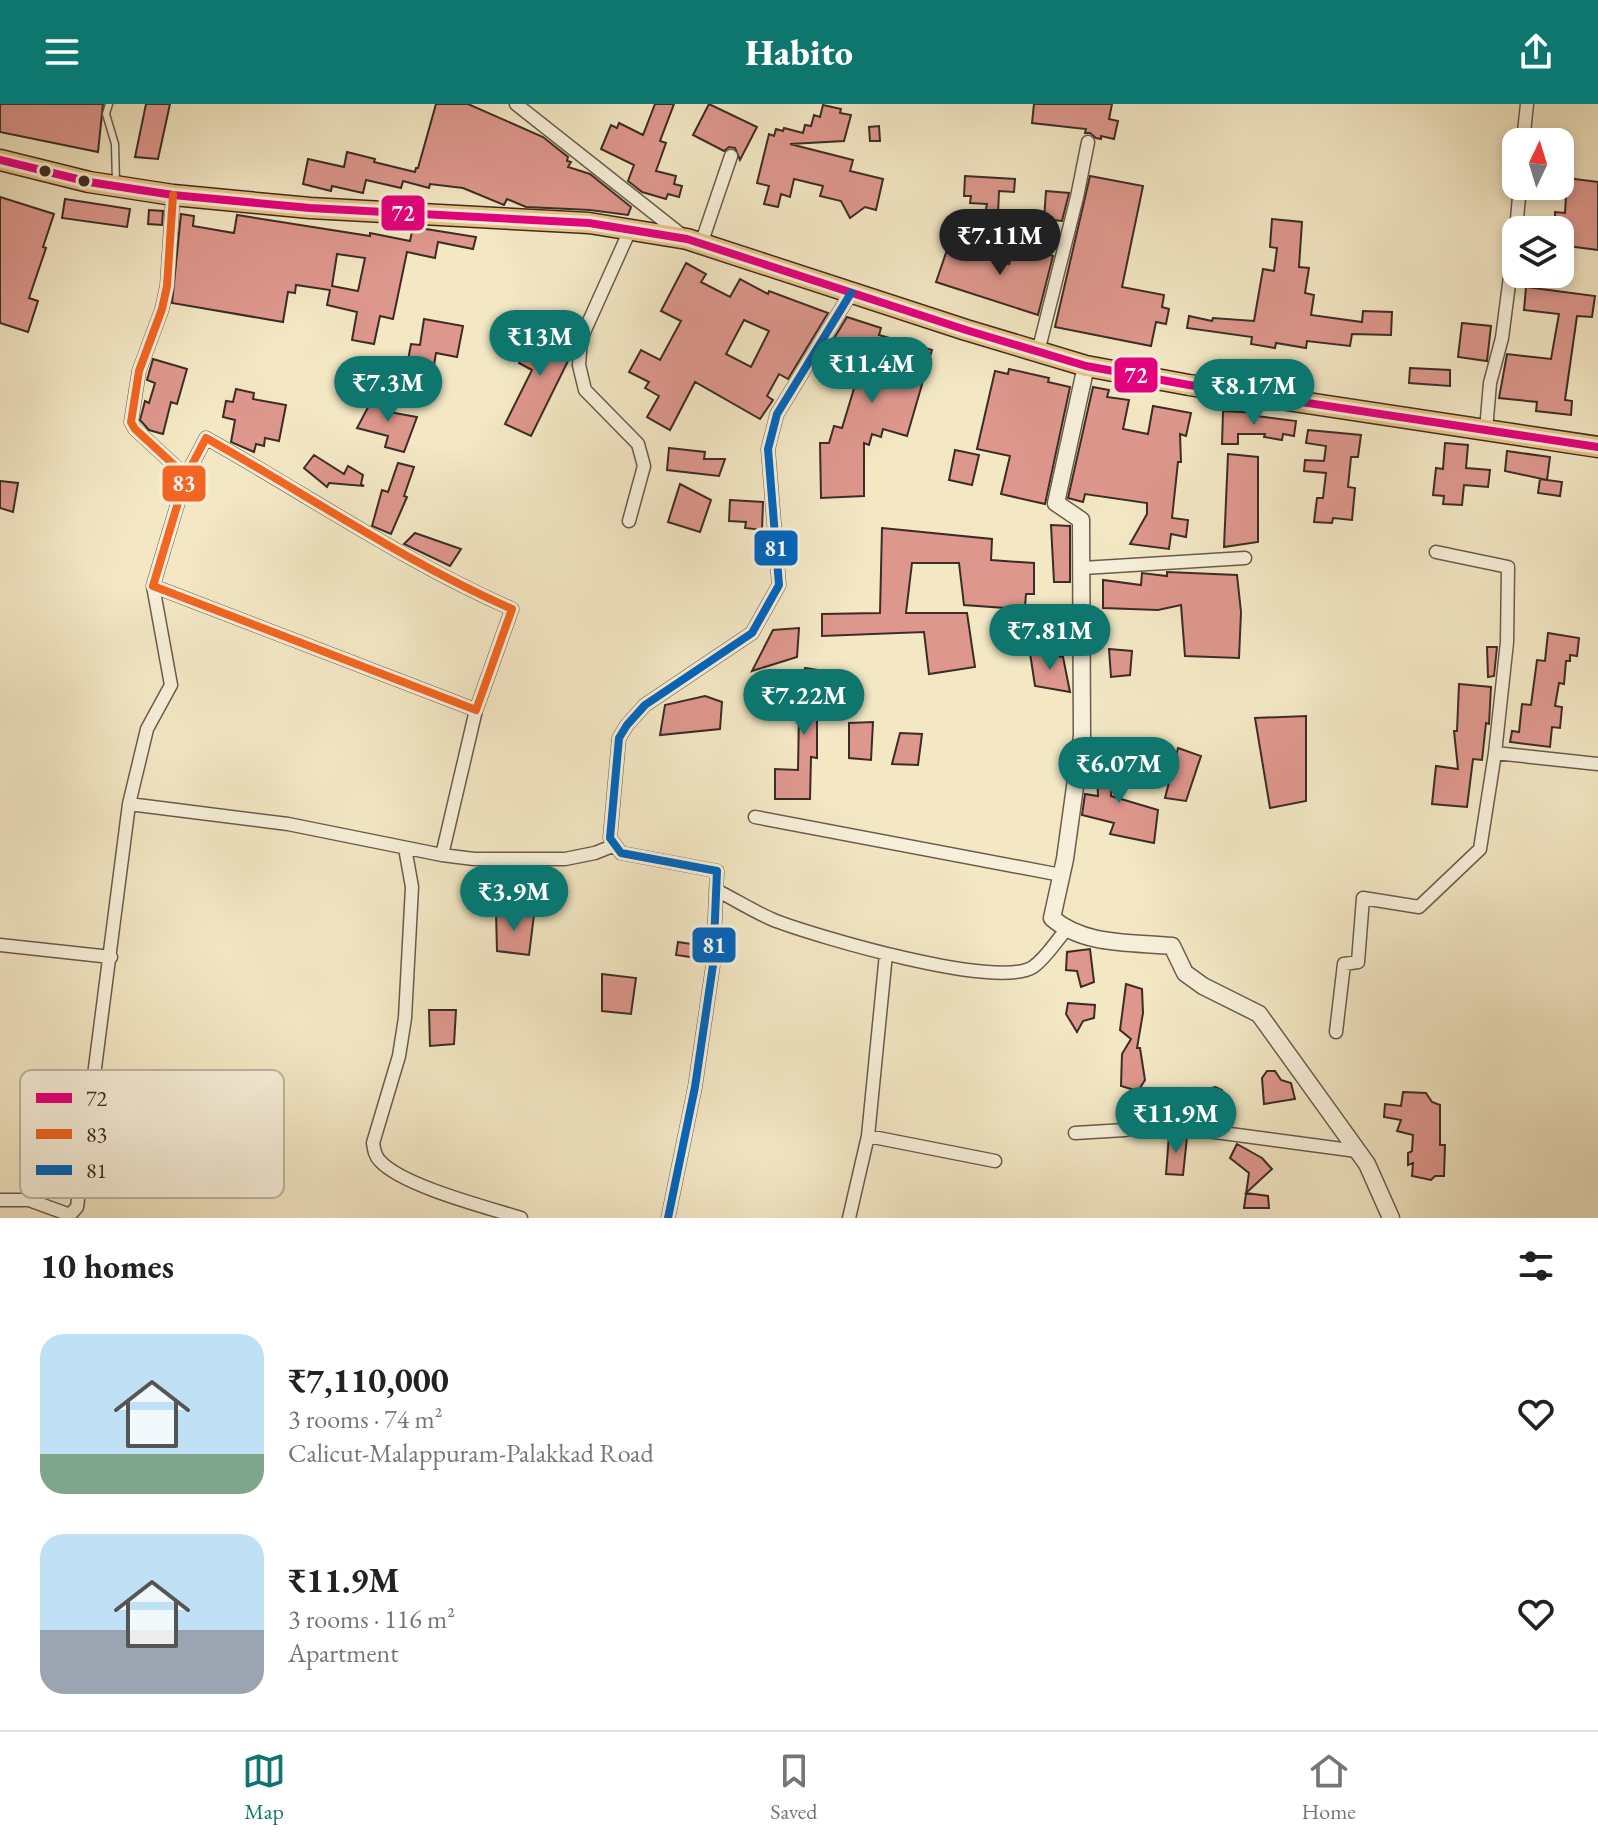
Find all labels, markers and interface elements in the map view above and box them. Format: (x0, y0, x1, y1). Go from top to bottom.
text: Habito (745, 29, 853, 76)
icon: menu (40, 30, 84, 74)
icon: share (1514, 30, 1558, 74)
north arrow (1502, 128, 1574, 200)
map controls (1502, 128, 1574, 288)
unlabelled marker (37, 163, 53, 179)
unlabelled marker (76, 173, 92, 189)
line badge: 72 (380, 194, 426, 232)
text: 72 (391, 199, 415, 228)
pin: ₹7.11M (935, 209, 1065, 277)
button: layers (1502, 216, 1574, 288)
text: ₹7.11M (957, 218, 1043, 252)
pin: ₹13M (493, 310, 587, 378)
text: ₹13M (507, 319, 573, 353)
pin: ₹11.4M (807, 337, 937, 405)
text: ₹11.4M (829, 346, 915, 380)
pin: ₹7.3M (332, 356, 444, 424)
line badge: 72 (1113, 356, 1159, 394)
pin: ₹8.17M (1189, 359, 1319, 427)
text: 72 (1124, 361, 1148, 390)
text: ₹7.3M (352, 365, 424, 399)
text: ₹8.17M (1211, 368, 1297, 402)
line badge: 83 (161, 464, 207, 503)
text: 83 (172, 469, 196, 498)
line badge: 81 (753, 529, 799, 567)
text: 81 (764, 534, 788, 563)
pin: ₹7.81M (985, 604, 1115, 672)
text: ₹7.81M (1007, 613, 1093, 647)
pin: ₹7.22M (739, 669, 869, 737)
text: ₹7.22M (761, 678, 847, 712)
pin: ₹6.07M (1054, 737, 1184, 805)
text: ₹6.07M (1076, 746, 1162, 780)
pin: ₹3.9M (458, 865, 570, 933)
text: ₹3.9M (478, 874, 550, 908)
line badge: 81 (691, 926, 737, 964)
text: 81 (702, 931, 726, 960)
legend (20, 1070, 284, 1198)
text: 72 (86, 1084, 108, 1113)
pin: ₹11.9M (1111, 1087, 1241, 1155)
text: ₹11.9M (1133, 1096, 1219, 1130)
text: 83 (86, 1120, 107, 1149)
text: 81 (86, 1156, 107, 1185)
text: 10 homes (40, 1244, 174, 1288)
icon: filters (1514, 1244, 1558, 1288)
text: ₹7,110,000 (288, 1358, 449, 1402)
icon: home (104, 1366, 200, 1462)
icon: heart (1514, 1392, 1558, 1436)
text: 3 rooms · 74 m² (288, 1402, 443, 1436)
text: Calicut-Malappuram-Palakkad Road (288, 1436, 654, 1470)
text: ₹11.9M (288, 1558, 400, 1602)
icon: home (104, 1566, 200, 1662)
icon: heart (1514, 1592, 1558, 1636)
text: 3 rooms · 116 m² (288, 1602, 455, 1636)
text: Apartment (288, 1636, 398, 1670)
tab: Map (242, 1749, 286, 1826)
tab: Saved (770, 1749, 817, 1826)
tab: Home (1302, 1749, 1356, 1826)

